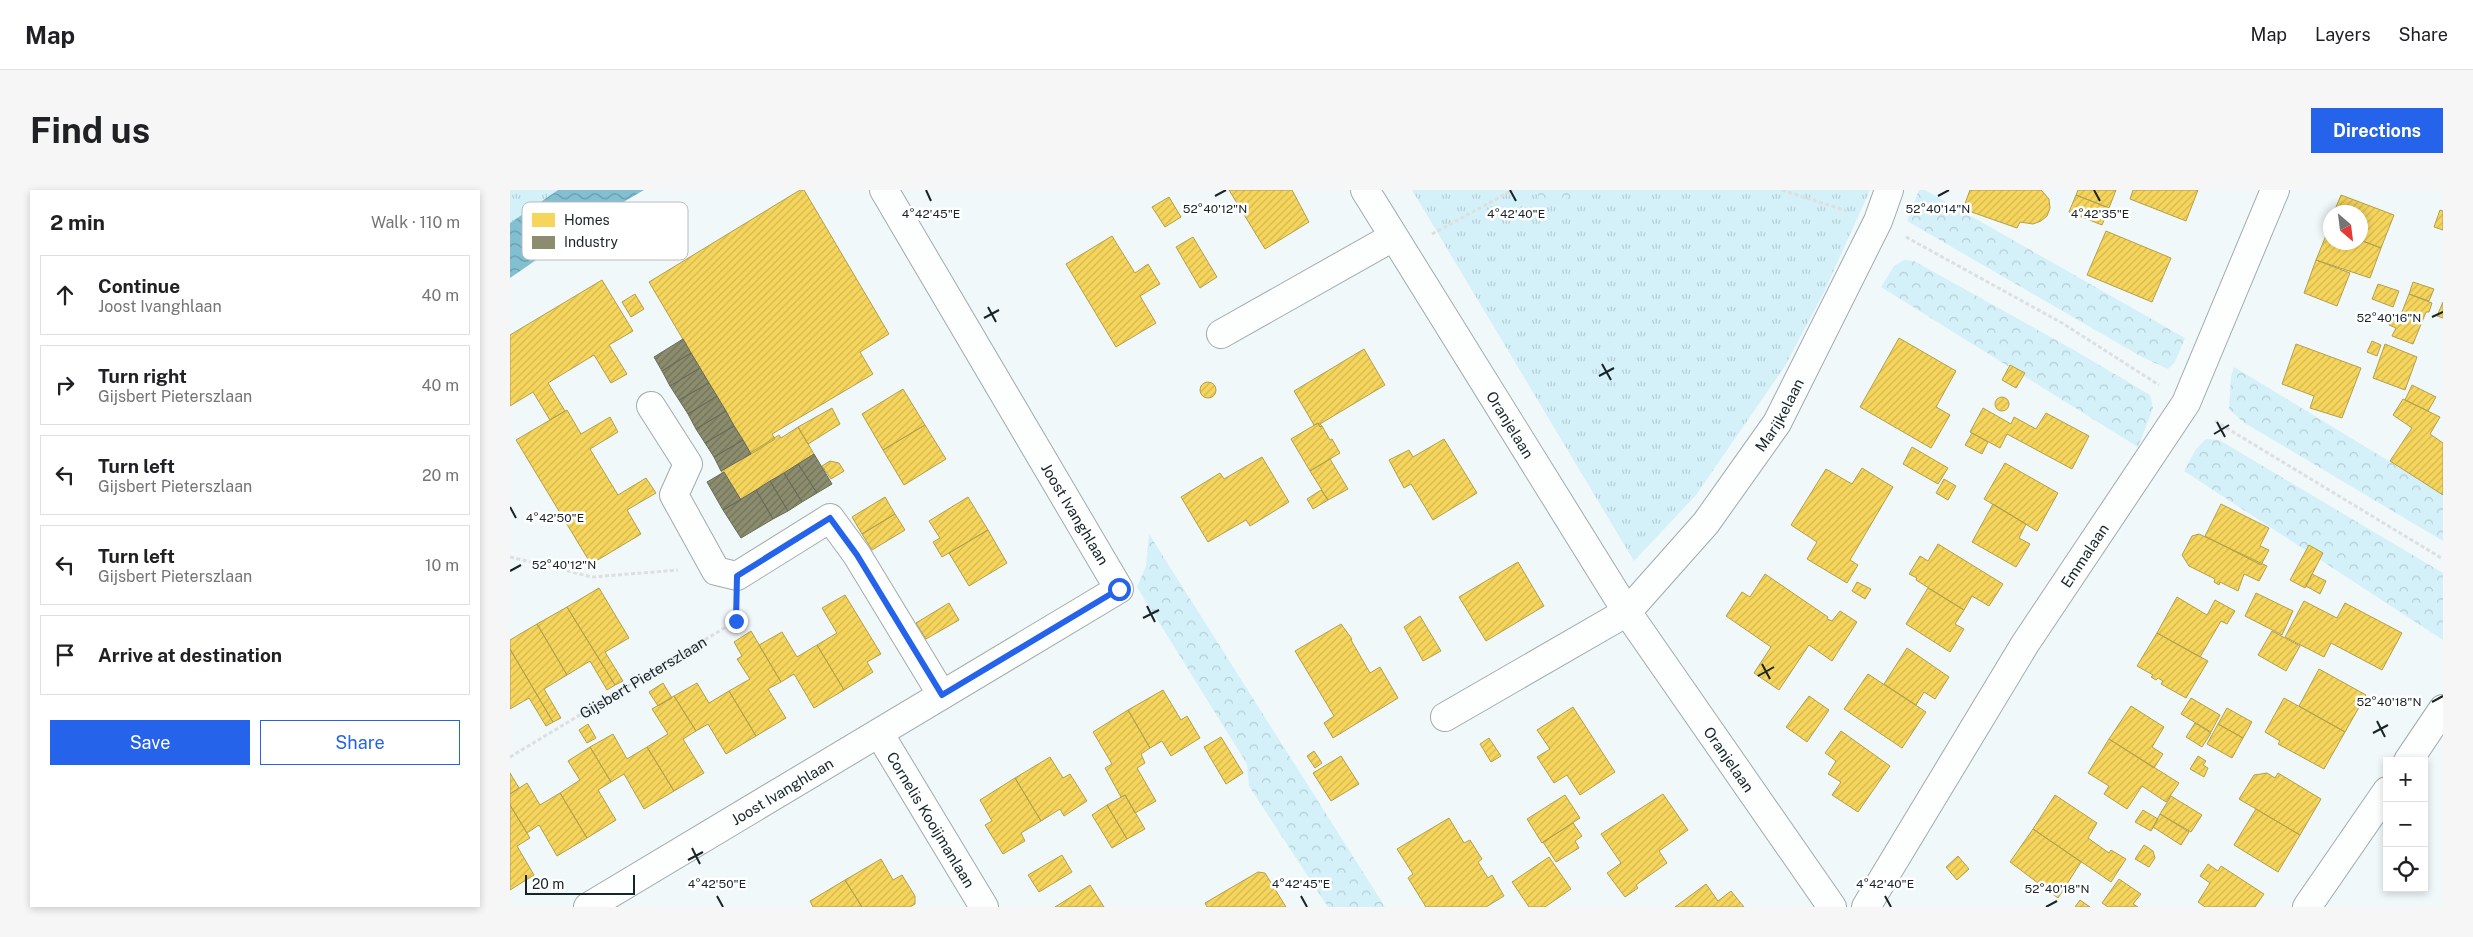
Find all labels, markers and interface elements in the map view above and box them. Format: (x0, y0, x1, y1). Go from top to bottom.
text: Map (25, 21, 75, 49)
text: Map (2251, 24, 2287, 45)
text: Layers (2315, 24, 2371, 45)
text: Share (2399, 24, 2448, 45)
button: Directions (2311, 108, 2443, 153)
text: Find us (30, 110, 150, 151)
legend (522, 202, 688, 260)
text: 52°40'12"N (1183, 202, 1247, 216)
text: 52°40'14"N (1906, 202, 1970, 216)
north arrow (2323, 205, 2368, 250)
text: 4°42'45"E (902, 207, 960, 221)
text: 4°42'40"E (1487, 207, 1545, 221)
text: 4°42'35"E (2071, 207, 2129, 221)
text: 2 min (50, 210, 105, 235)
text: Homes (564, 212, 610, 228)
text: Walk · 110 m (371, 213, 460, 232)
text: Industry (564, 234, 619, 250)
text: Continue (98, 275, 180, 297)
icon: ahead (51, 281, 79, 309)
text: 40 m (421, 286, 459, 305)
text: Joost Ivanghlaan (98, 297, 222, 316)
text: 52°40'16"N (2357, 311, 2421, 325)
text: Turn right (98, 365, 187, 387)
icon: right (51, 371, 79, 399)
street label: Marijkelaan (1751, 375, 1807, 454)
text: 40 m (421, 376, 459, 395)
text: Gijsbert Pieterszlaan (98, 387, 252, 406)
street label: Oranjelaan (1483, 388, 1538, 461)
text: Turn left (98, 455, 175, 477)
street label: Joost Ivanghlaan (1038, 460, 1112, 568)
icon: left (51, 461, 79, 489)
text: 20 m (422, 466, 459, 485)
text: Gijsbert Pieterszlaan (98, 477, 252, 496)
text: 4°42'50"E (526, 511, 584, 525)
street label: Emmalaan (2057, 520, 2112, 590)
text: Turn left (98, 545, 175, 567)
icon: left (51, 551, 79, 579)
text: 10 m (425, 556, 459, 575)
text: 52°40'12"N (532, 558, 596, 572)
text: Gijsbert Pieterszlaan (98, 567, 252, 586)
route start (1108, 578, 1131, 601)
route end (725, 610, 748, 633)
street label: Gijsbert Pieterszlaan (576, 632, 709, 722)
icon: arrive (51, 641, 79, 669)
text: Arrive at destination (98, 644, 282, 666)
text: 52°40'18"N (2356, 695, 2422, 709)
button: Save (50, 720, 250, 765)
button: Share (260, 720, 460, 765)
street label: Oranjelaan (1701, 723, 1758, 795)
street label: Cornelis Kooijmanlaan (884, 749, 979, 890)
street label: Joost Ivanghlaan (728, 754, 836, 828)
map controls (2383, 757, 2428, 892)
button: + (2383, 757, 2428, 802)
button: − (2383, 802, 2428, 847)
button: locate (2383, 847, 2428, 892)
scale bar (525, 872, 635, 895)
text: 20 m (532, 876, 564, 892)
text: 4°42'50"E (688, 877, 746, 891)
text: 4°42'45"E (1272, 877, 1330, 891)
text: 4°42'40"E (1856, 877, 1914, 891)
text: 52°40'18"N (2024, 882, 2090, 896)

